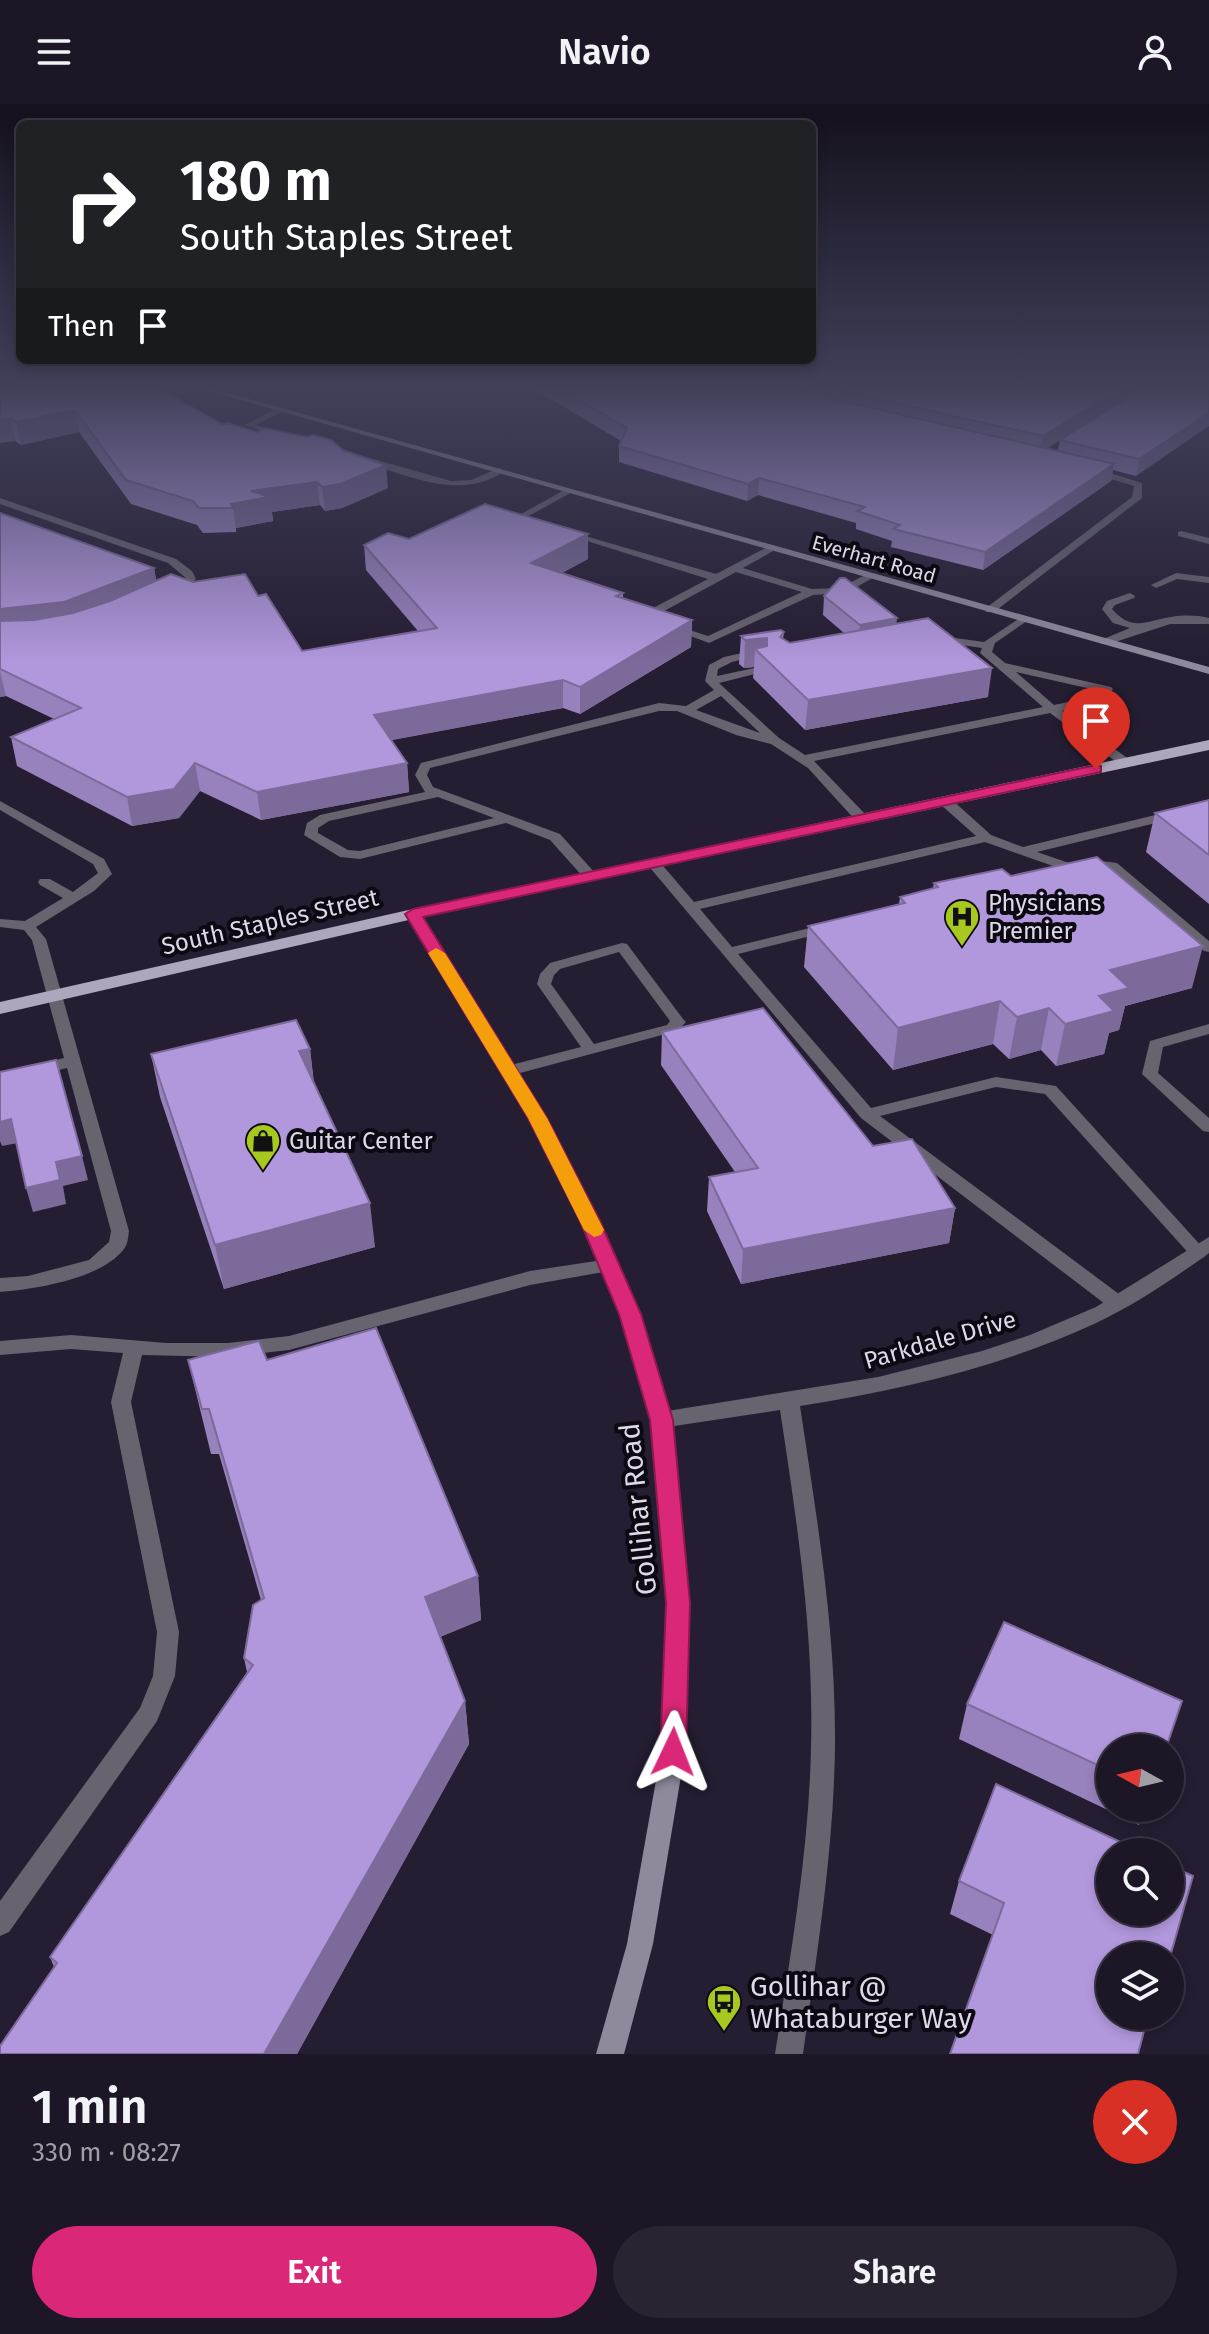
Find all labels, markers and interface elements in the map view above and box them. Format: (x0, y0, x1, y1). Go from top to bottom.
icon: menu (32, 30, 76, 74)
text: Navio (558, 30, 651, 74)
icon: person (1133, 30, 1177, 74)
text: 180 m (180, 148, 332, 215)
icon: right (48, 152, 152, 256)
text: South Staples Street (180, 216, 513, 260)
icon: arrive (131, 304, 175, 348)
text: Then (48, 308, 115, 344)
street label: Everhart Road (809, 530, 939, 588)
pin (1062, 687, 1130, 769)
icon: arrive (1074, 699, 1118, 743)
street label: South Staples Street (159, 883, 381, 961)
place label: Physicians Premier (988, 889, 1102, 945)
hospital icon: Physicians Premier (943, 898, 981, 948)
shop icon: Guitar Center (244, 1122, 282, 1172)
place label: Guitar Center (289, 1127, 434, 1155)
street label: Parkdale Drive (861, 1305, 1019, 1375)
street label: Gollihar Road (613, 1421, 663, 1597)
position arrow (631, 1710, 715, 1794)
north arrow (1096, 1734, 1184, 1822)
map controls (1096, 1734, 1184, 2030)
button: search (1096, 1838, 1184, 1926)
button: layers (1096, 1942, 1184, 2030)
place label: Gollihar @ Whataburger Way (750, 1970, 972, 2035)
bus stop icon: Gollihar @ Whataburger Way (705, 1983, 743, 2033)
text: 1 min (32, 2078, 148, 2136)
button: close (1093, 2080, 1177, 2164)
text: 330 m · 08:27 (32, 2137, 181, 2168)
button: Exit (32, 2226, 597, 2318)
button: Share (613, 2226, 1177, 2318)

